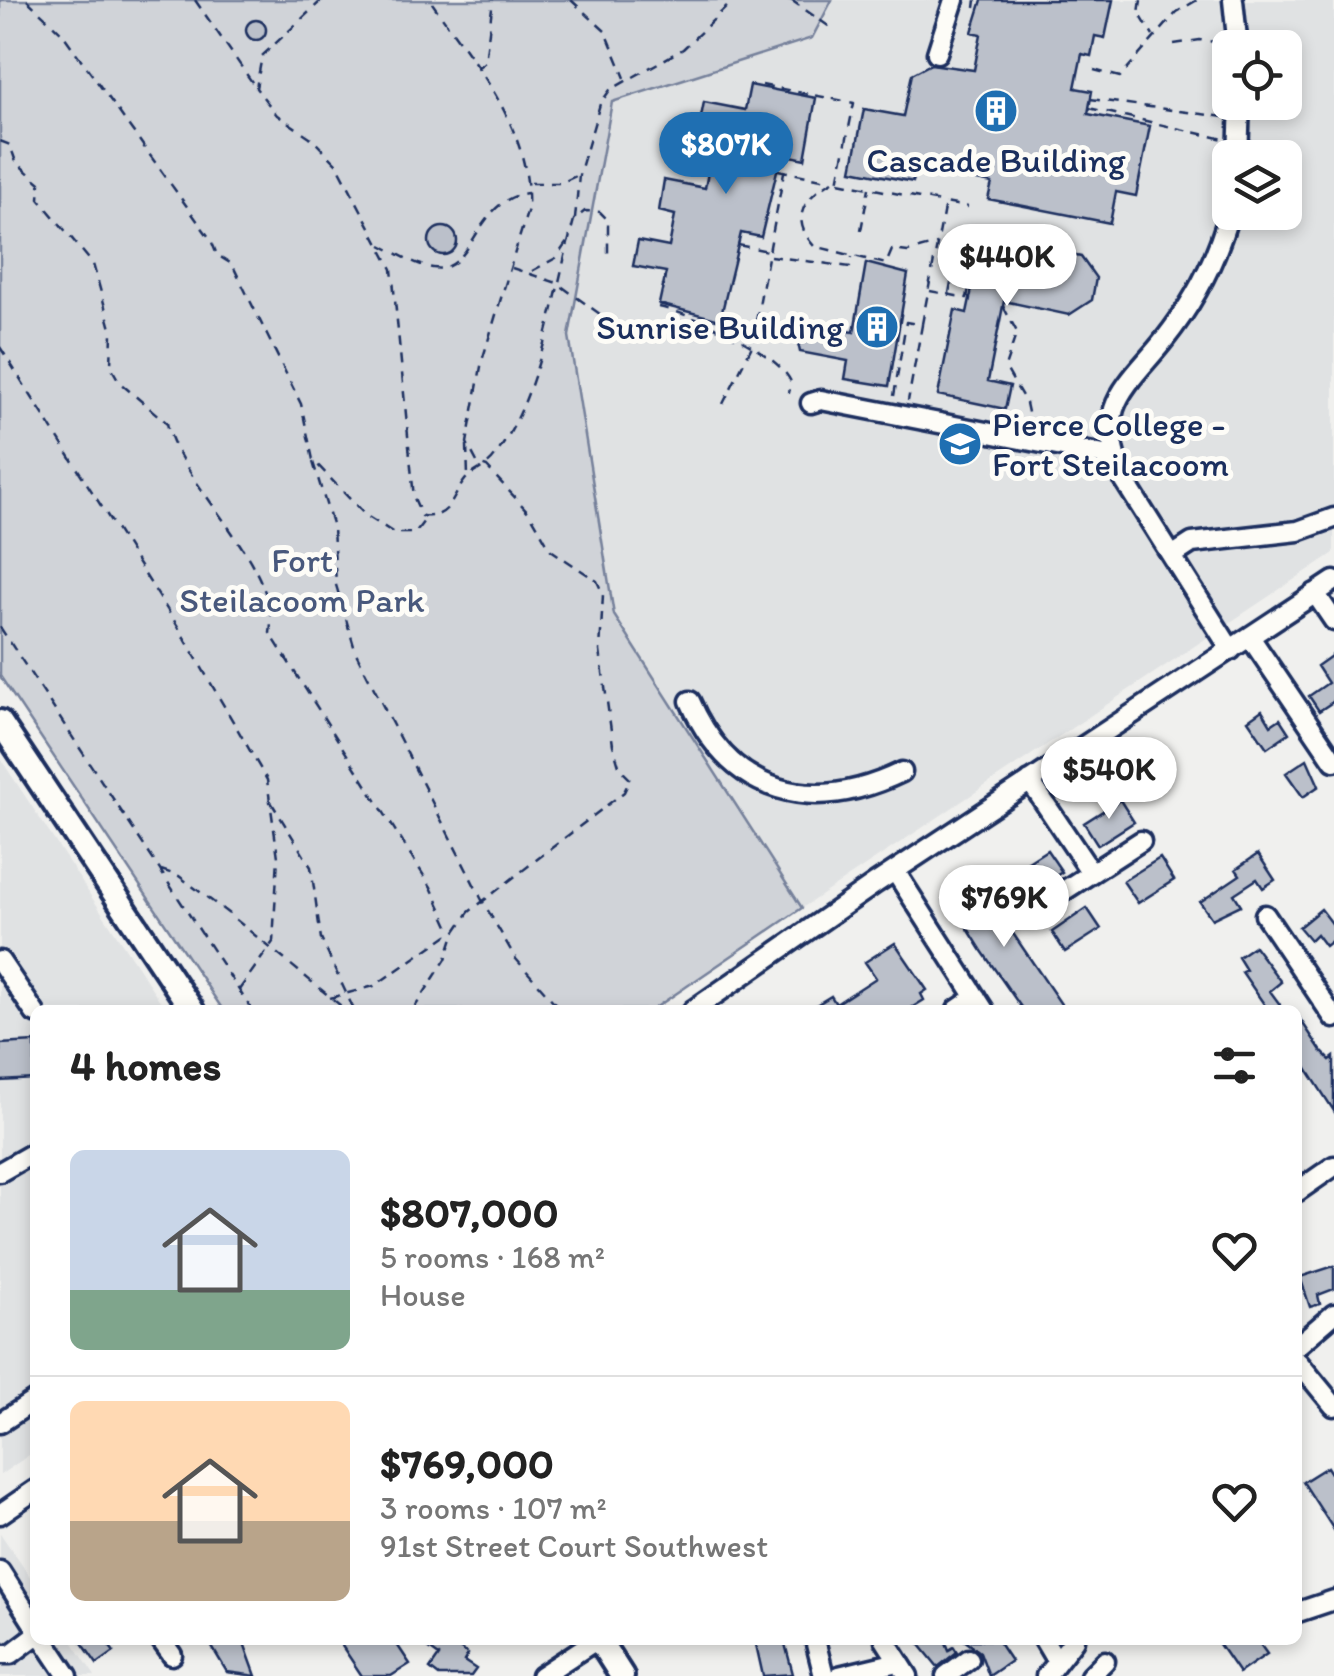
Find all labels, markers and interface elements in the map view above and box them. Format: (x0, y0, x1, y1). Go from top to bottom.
map controls (1212, 30, 1302, 230)
button: locate (1212, 30, 1302, 120)
building icon: Cascade Building (973, 88, 1019, 134)
pin: $807K (656, 112, 796, 197)
text: $807K (681, 125, 771, 163)
place label: Cascade Building (866, 139, 1126, 181)
button: layers (1212, 140, 1302, 230)
pin: $440K (937, 224, 1077, 309)
text: $440K (960, 237, 1054, 275)
building icon: Sunrise Building (854, 304, 900, 350)
place label: Sunrise Building (596, 306, 844, 348)
place label: Pierce College - Fort Steilacoom (992, 403, 1229, 485)
school or university icon: Pierce College - Fort Steilacoom (937, 421, 983, 467)
park label: Fort Steilacoom Park (179, 539, 425, 621)
pin: $540K (1039, 737, 1179, 822)
text: $540K (1063, 750, 1155, 788)
pin: $769K (934, 865, 1074, 950)
text: $769K (961, 878, 1047, 916)
icon: filters (1207, 1038, 1262, 1093)
text: 4 homes (70, 1040, 221, 1091)
text: $807,000 (380, 1187, 559, 1238)
icon: home (150, 1190, 270, 1310)
icon: heart (1207, 1223, 1262, 1278)
text: 5 rooms · 168 m² (380, 1238, 605, 1276)
text: House (380, 1276, 466, 1314)
text: $769,000 (380, 1438, 554, 1489)
icon: home (150, 1441, 270, 1561)
icon: heart (1207, 1474, 1262, 1529)
text: 3 rooms · 107 m² (380, 1489, 607, 1527)
text: 91st Street Court Southwest (380, 1527, 768, 1565)

